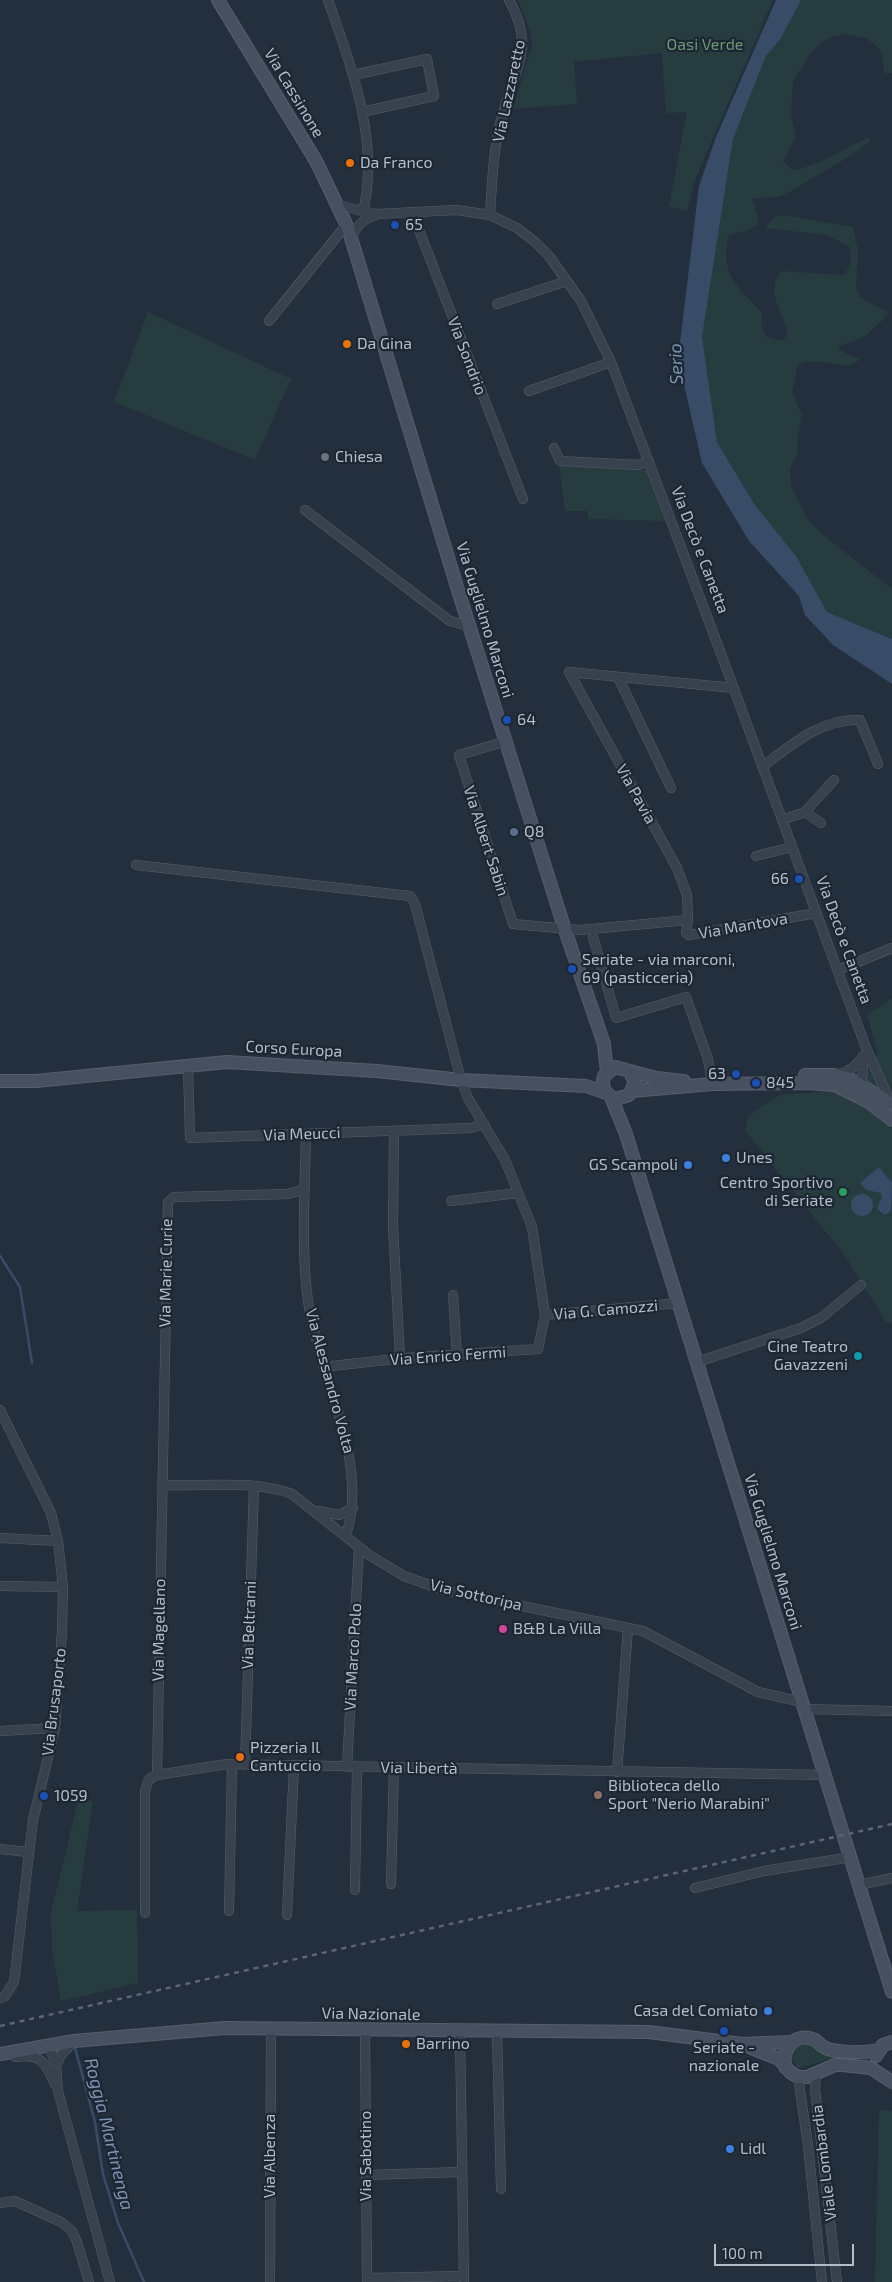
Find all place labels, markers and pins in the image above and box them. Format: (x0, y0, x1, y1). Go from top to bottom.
place label: Da Franco (360, 153, 433, 173)
marker: Da Franco (344, 157, 356, 169)
place label: 65 (405, 215, 423, 235)
marker: 65 (389, 219, 401, 231)
place label: Da Gina (357, 334, 412, 354)
marker: Da Gina (341, 338, 353, 350)
place label: Chiesa (335, 447, 383, 467)
marker: Chiesa (319, 451, 331, 463)
place label: 64 (517, 710, 536, 730)
marker: 64 (501, 714, 513, 726)
place label: Q8 (524, 822, 544, 842)
marker: Q8 (508, 826, 520, 838)
place label: 66 (771, 869, 789, 889)
marker: 66 (793, 873, 805, 885)
place label: Seriate - via marconi, 69 (pasticceria) (582, 950, 735, 988)
marker: Seriate - via marconi, 69 (pasticceria) (566, 963, 578, 975)
place label: 63 (708, 1064, 726, 1084)
marker: 63 (730, 1068, 742, 1080)
place label: 845 (766, 1073, 794, 1093)
marker: 845 (750, 1077, 762, 1089)
place label: Unes (736, 1148, 773, 1168)
marker: Unes (720, 1152, 732, 1164)
place label: GS Scampoli (589, 1155, 678, 1175)
marker: GS Scampoli (682, 1159, 694, 1171)
place label: Centro Sportivo di Seriate (720, 1173, 833, 1211)
marker: Centro Sportivo di Seriate (837, 1186, 849, 1198)
place label: Cine Teatro Gavazzeni (767, 1337, 848, 1375)
marker: Cine Teatro Gavazzeni (852, 1350, 864, 1362)
place label: B&B La Villa (513, 1619, 601, 1639)
marker: B&B La Villa (497, 1623, 509, 1635)
place label: Pizzeria Il Cantuccio (250, 1738, 321, 1776)
marker: Pizzeria Il Cantuccio (234, 1751, 246, 1763)
place label: Biblioteca dello Sport "Nerio Marabini" (608, 1776, 770, 1814)
place label: 1059 (54, 1786, 88, 1806)
marker: Biblioteca dello Sport "Nerio Marabini" (592, 1789, 604, 1801)
marker: 1059 (38, 1790, 50, 1802)
place label: Casa del Comiato (633, 2001, 758, 2021)
marker: Casa del Comiato (762, 2005, 774, 2017)
marker: Seriate - nazionale (718, 2025, 730, 2037)
place label: Barrino (416, 2034, 470, 2054)
marker: Barrino (400, 2038, 412, 2050)
place label: Seriate - nazionale (689, 2038, 759, 2076)
place label: Lidl (740, 2139, 766, 2159)
marker: Lidl (724, 2143, 736, 2155)

